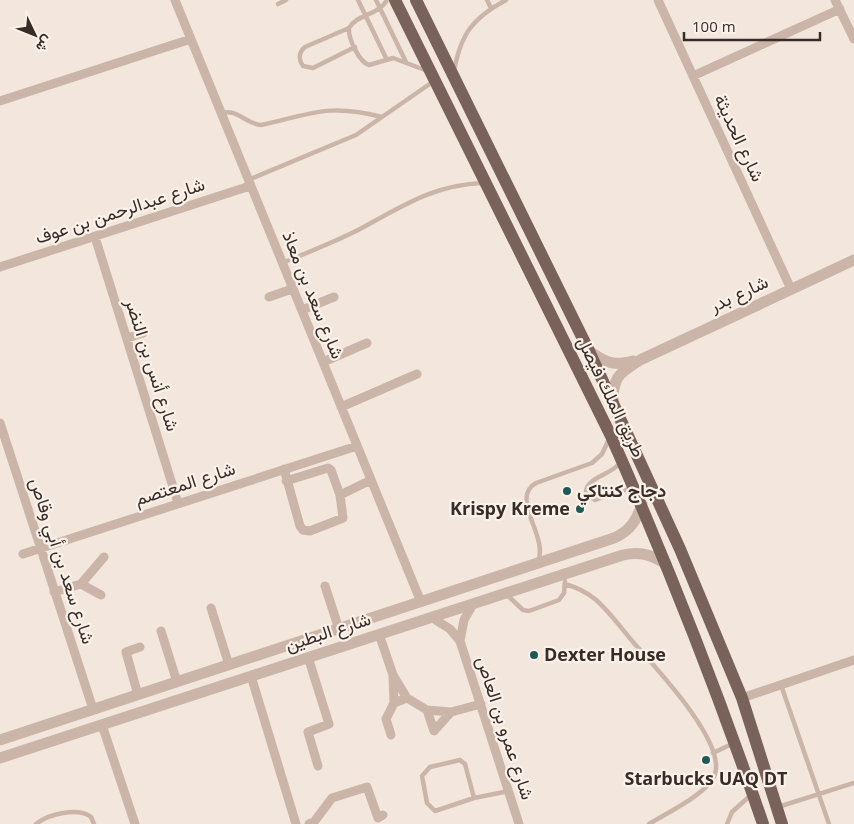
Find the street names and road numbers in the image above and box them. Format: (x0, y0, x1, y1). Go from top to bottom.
street label: شارع الحديثة (708, 90, 771, 186)
street label: شارع عبدالرحمن بن عوف (32, 171, 208, 250)
street label: شارع سعد بن معاذ (276, 227, 350, 362)
street label: شارع بدر (705, 269, 772, 318)
street label: شارع أنس بن النضر (119, 294, 186, 434)
street label: طريق الملك فيصل (572, 332, 652, 461)
street label: شارع المعتصم (131, 456, 238, 512)
street label: شارع سعد بن أبي وقاص (21, 474, 101, 648)
street label: شارع البطين (282, 606, 374, 657)
street label: شارع عمرو بن العاص (470, 653, 541, 803)

